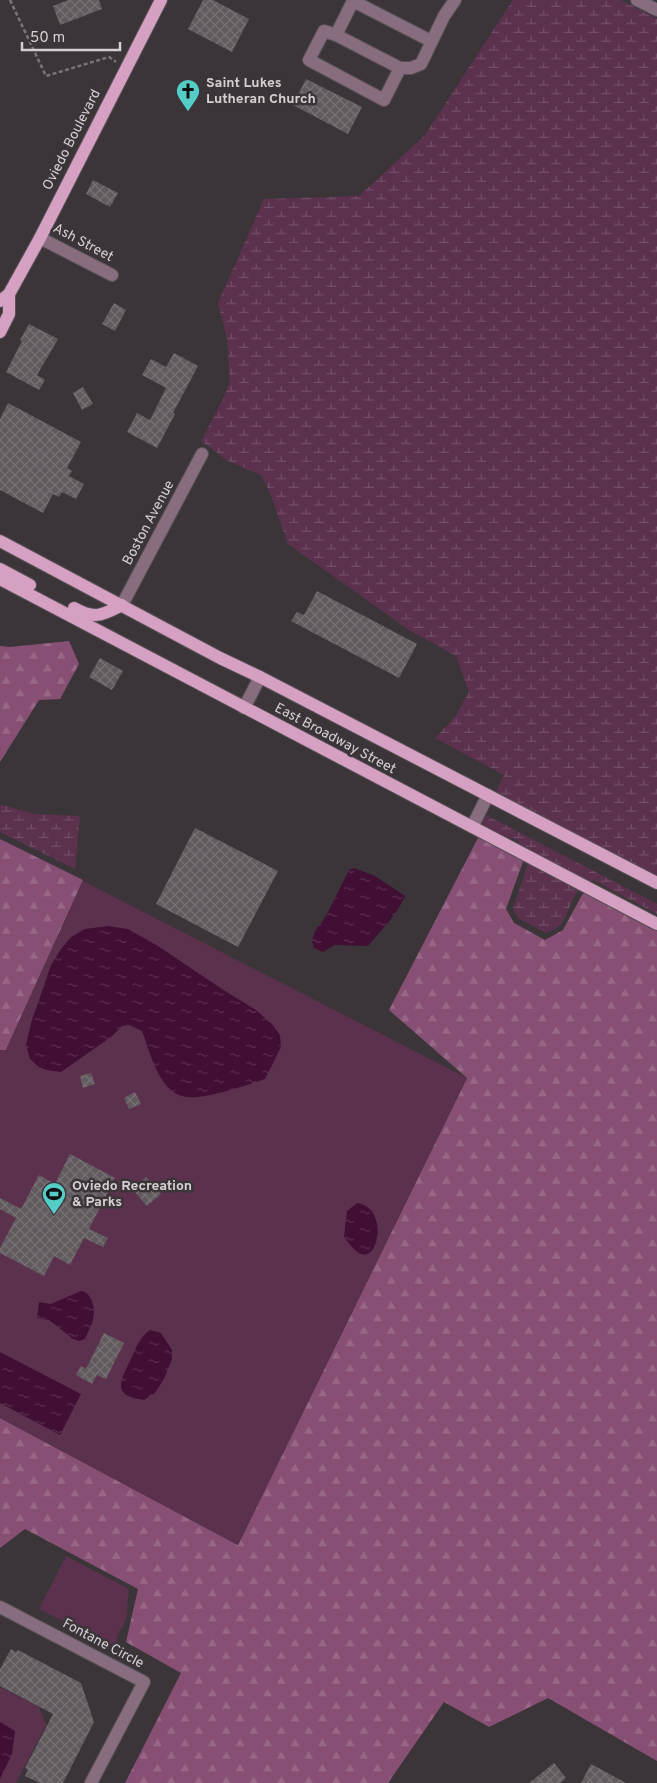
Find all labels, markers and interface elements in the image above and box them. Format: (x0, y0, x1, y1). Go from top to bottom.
scale bar (22, 20, 120, 52)
text: 50 m (30, 29, 65, 48)
place label: Saint Lukes Lutheran Church (206, 75, 316, 108)
church icon: Saint Lukes Lutheran Church (175, 78, 201, 112)
street label: Oviedo Boulevard (39, 87, 105, 193)
street label: Ash Street (50, 220, 116, 266)
street label: Boston Avenue (119, 478, 179, 568)
street label: East Broadway Street (271, 700, 399, 778)
place label: Oviedo Recreation & Parks (72, 1178, 192, 1211)
sports icon: Oviedo Recreation & Parks (41, 1181, 67, 1215)
street label: Fontane Circle (59, 1615, 147, 1673)

